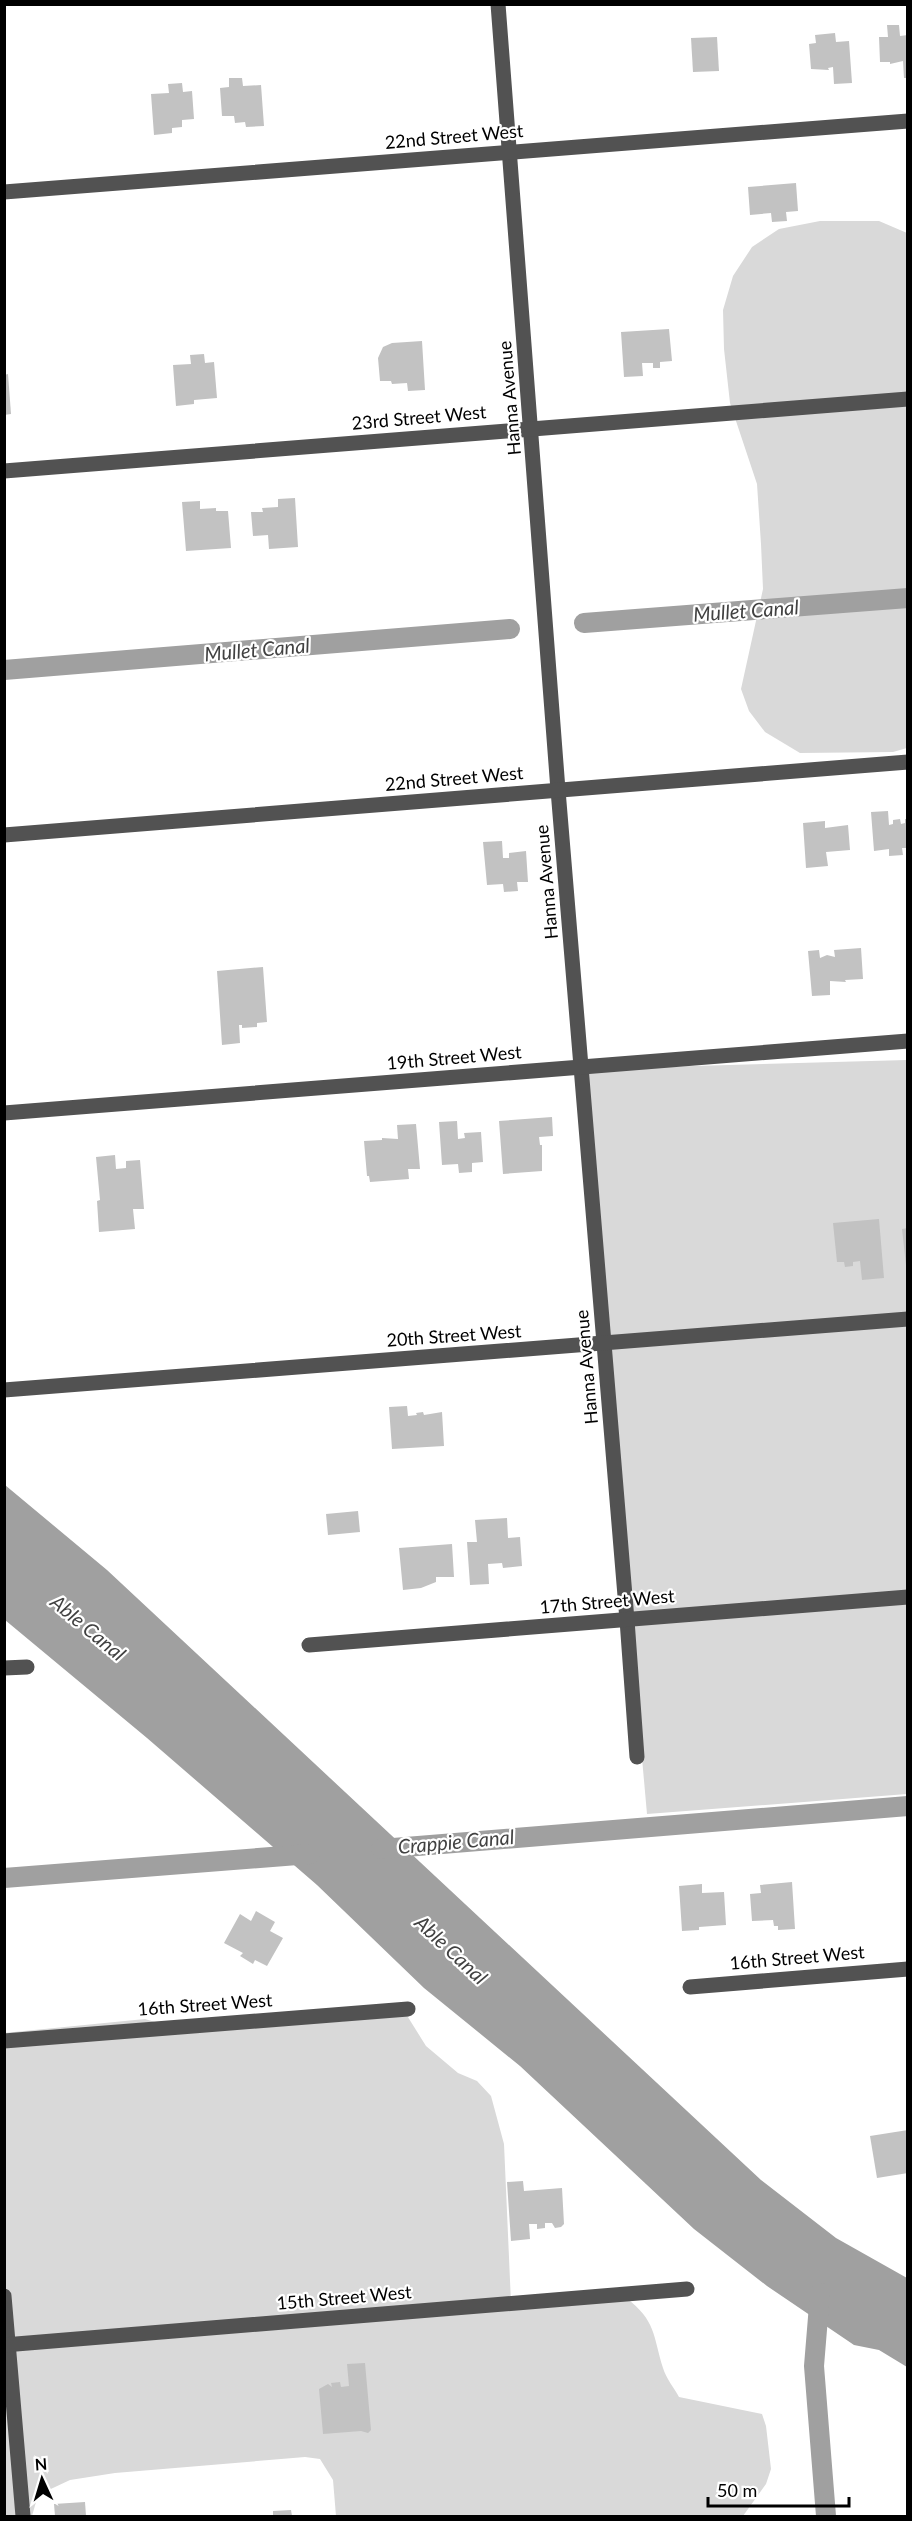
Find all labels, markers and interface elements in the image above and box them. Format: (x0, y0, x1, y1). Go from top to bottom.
street label: 22nd Street West (384, 119, 525, 153)
street label: Hanna Avenue (493, 340, 525, 456)
street label: 23rd Street West (351, 400, 488, 434)
water label: Mullet Canal (692, 594, 800, 626)
water label: Mullet Canal (203, 632, 311, 666)
street label: 22nd Street West (384, 761, 525, 795)
street label: Hanna Avenue (530, 824, 562, 940)
street label: 19th Street West (386, 1040, 523, 1074)
street label: Hanna Avenue (570, 1309, 602, 1425)
street label: 20th Street West (386, 1319, 523, 1351)
street label: 17th Street West (539, 1584, 676, 1618)
water label: Able Canal (46, 1589, 131, 1666)
water label: Crappie Canal (397, 1824, 516, 1858)
water label: Able Canal (410, 1909, 493, 1989)
street label: 16th Street West (729, 1940, 866, 1974)
street label: 16th Street West (137, 1988, 274, 2020)
street label: 15th Street West (276, 2280, 413, 2314)
north arrow (12, 2449, 72, 2509)
text: N (34, 2454, 48, 2473)
scale bar (708, 2470, 849, 2508)
text: 50 m (717, 2479, 757, 2501)

